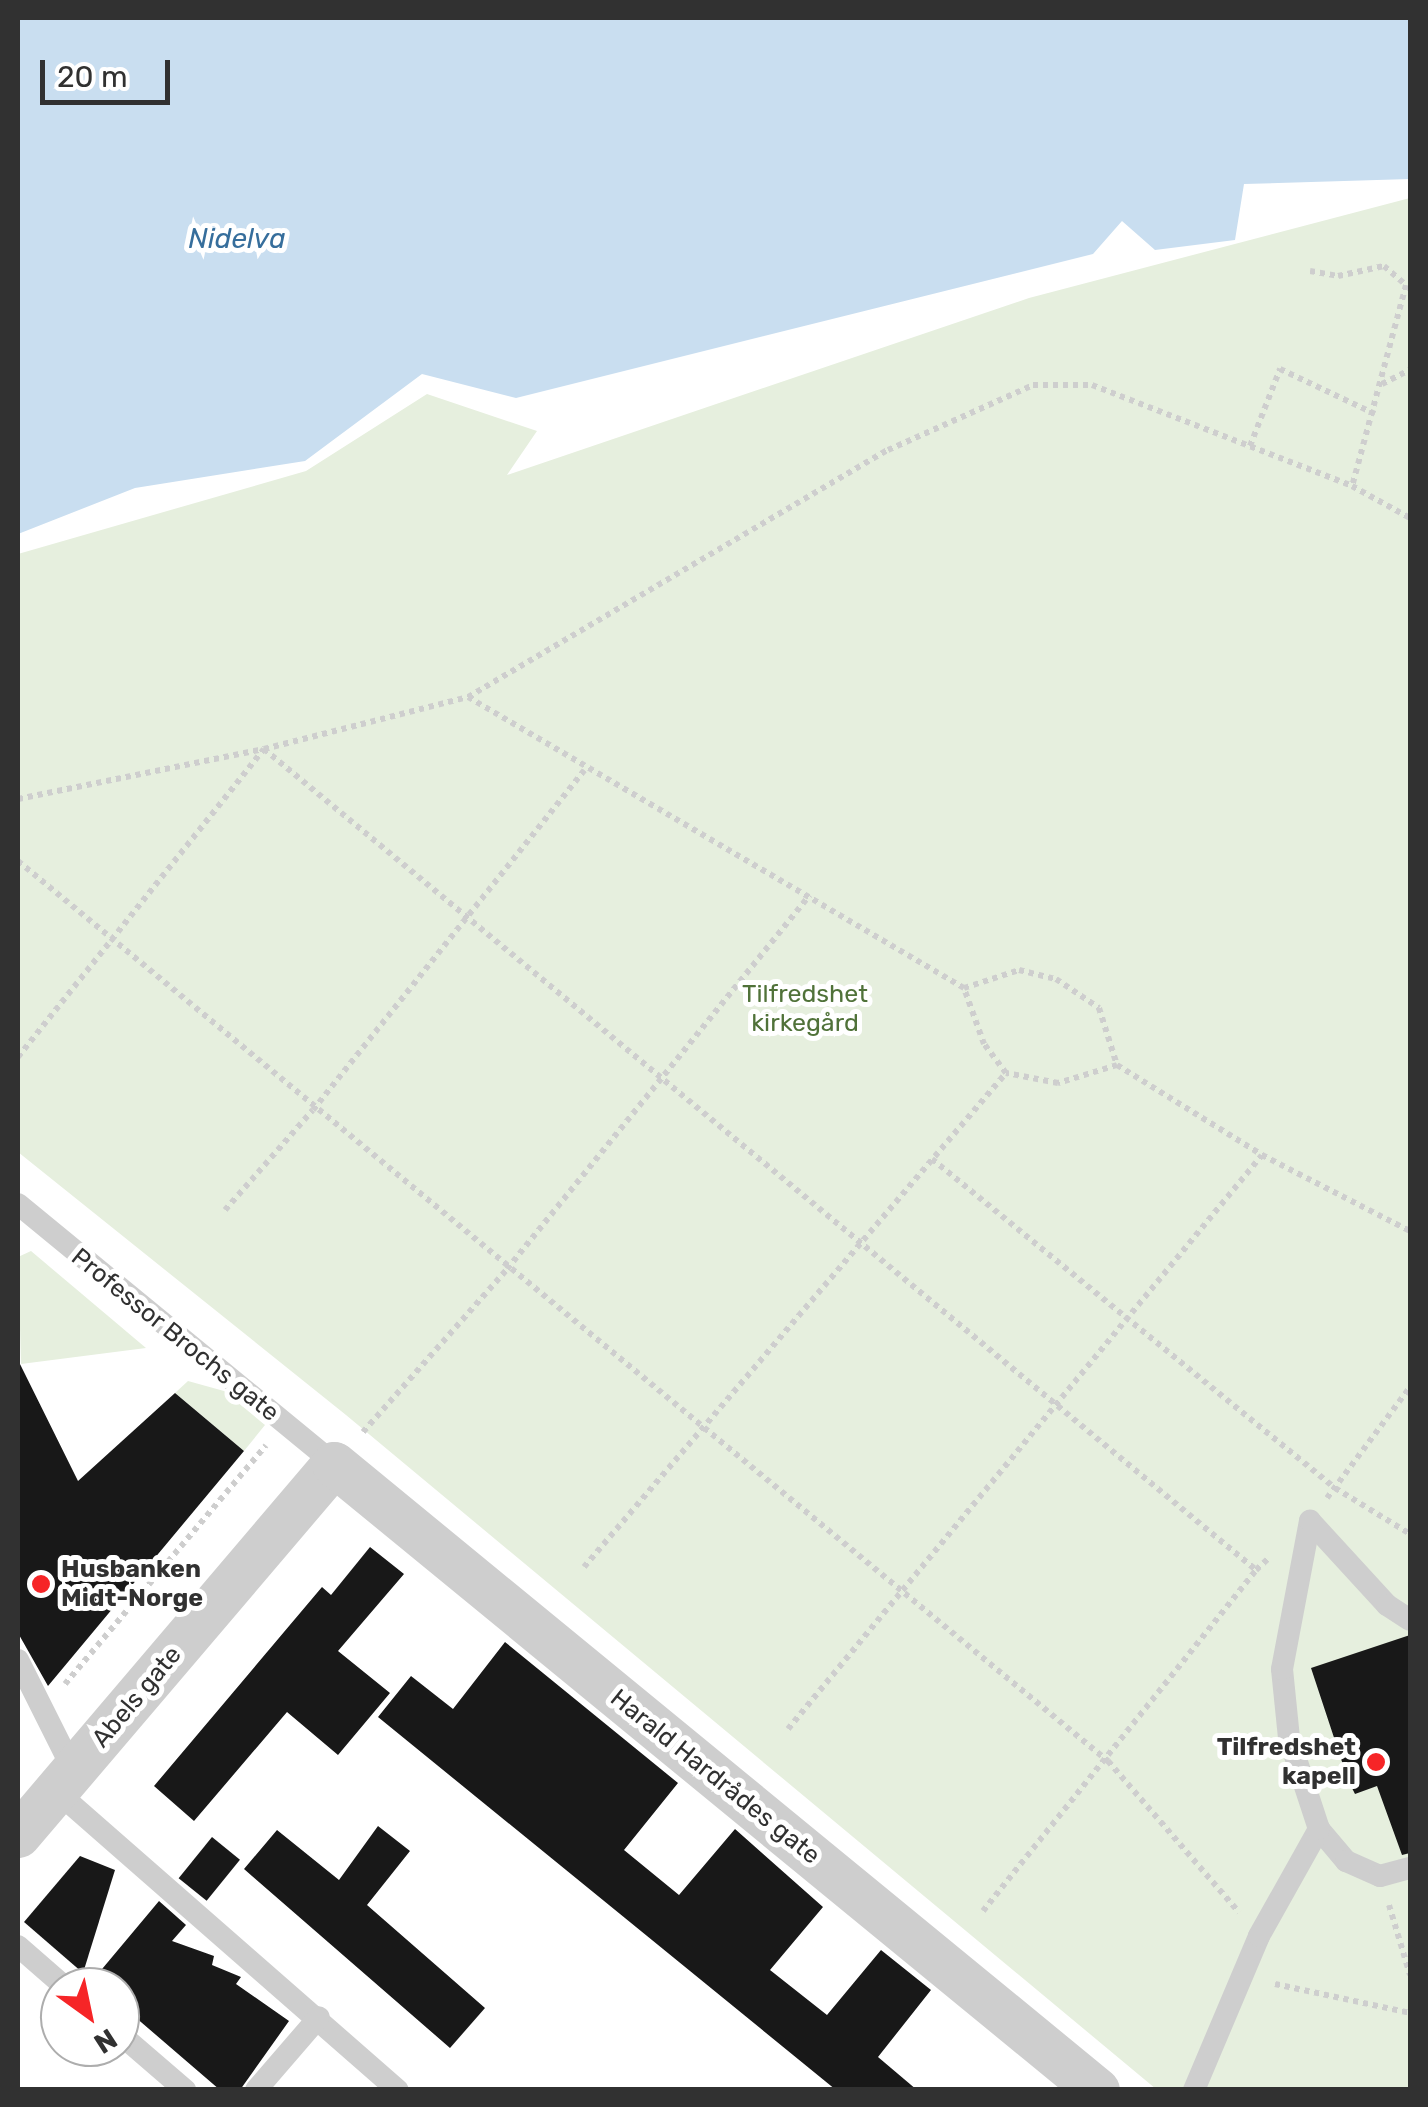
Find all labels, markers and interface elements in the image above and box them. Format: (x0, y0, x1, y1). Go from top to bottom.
scale bar (45, 40, 175, 102)
text: 20 m (57, 59, 128, 95)
water label: Nidelva (188, 222, 286, 256)
park label: Tilfredshet kirkegård (742, 980, 868, 1039)
street label: Professor Brochs gate (65, 1242, 285, 1428)
place label: Husbanken Midt-Norge (61, 1555, 203, 1614)
marker: Husbanken Midt-Norge (30, 1573, 52, 1595)
street label: Abels gate (86, 1640, 188, 1754)
street label: Harald Hardrådes gate (604, 1683, 826, 1871)
place label: Tilfredshet kapell (1217, 1733, 1356, 1792)
marker: Tilfredshet kapell (1365, 1751, 1387, 1773)
north arrow (40, 1967, 140, 2067)
text: N (88, 2022, 123, 2060)

